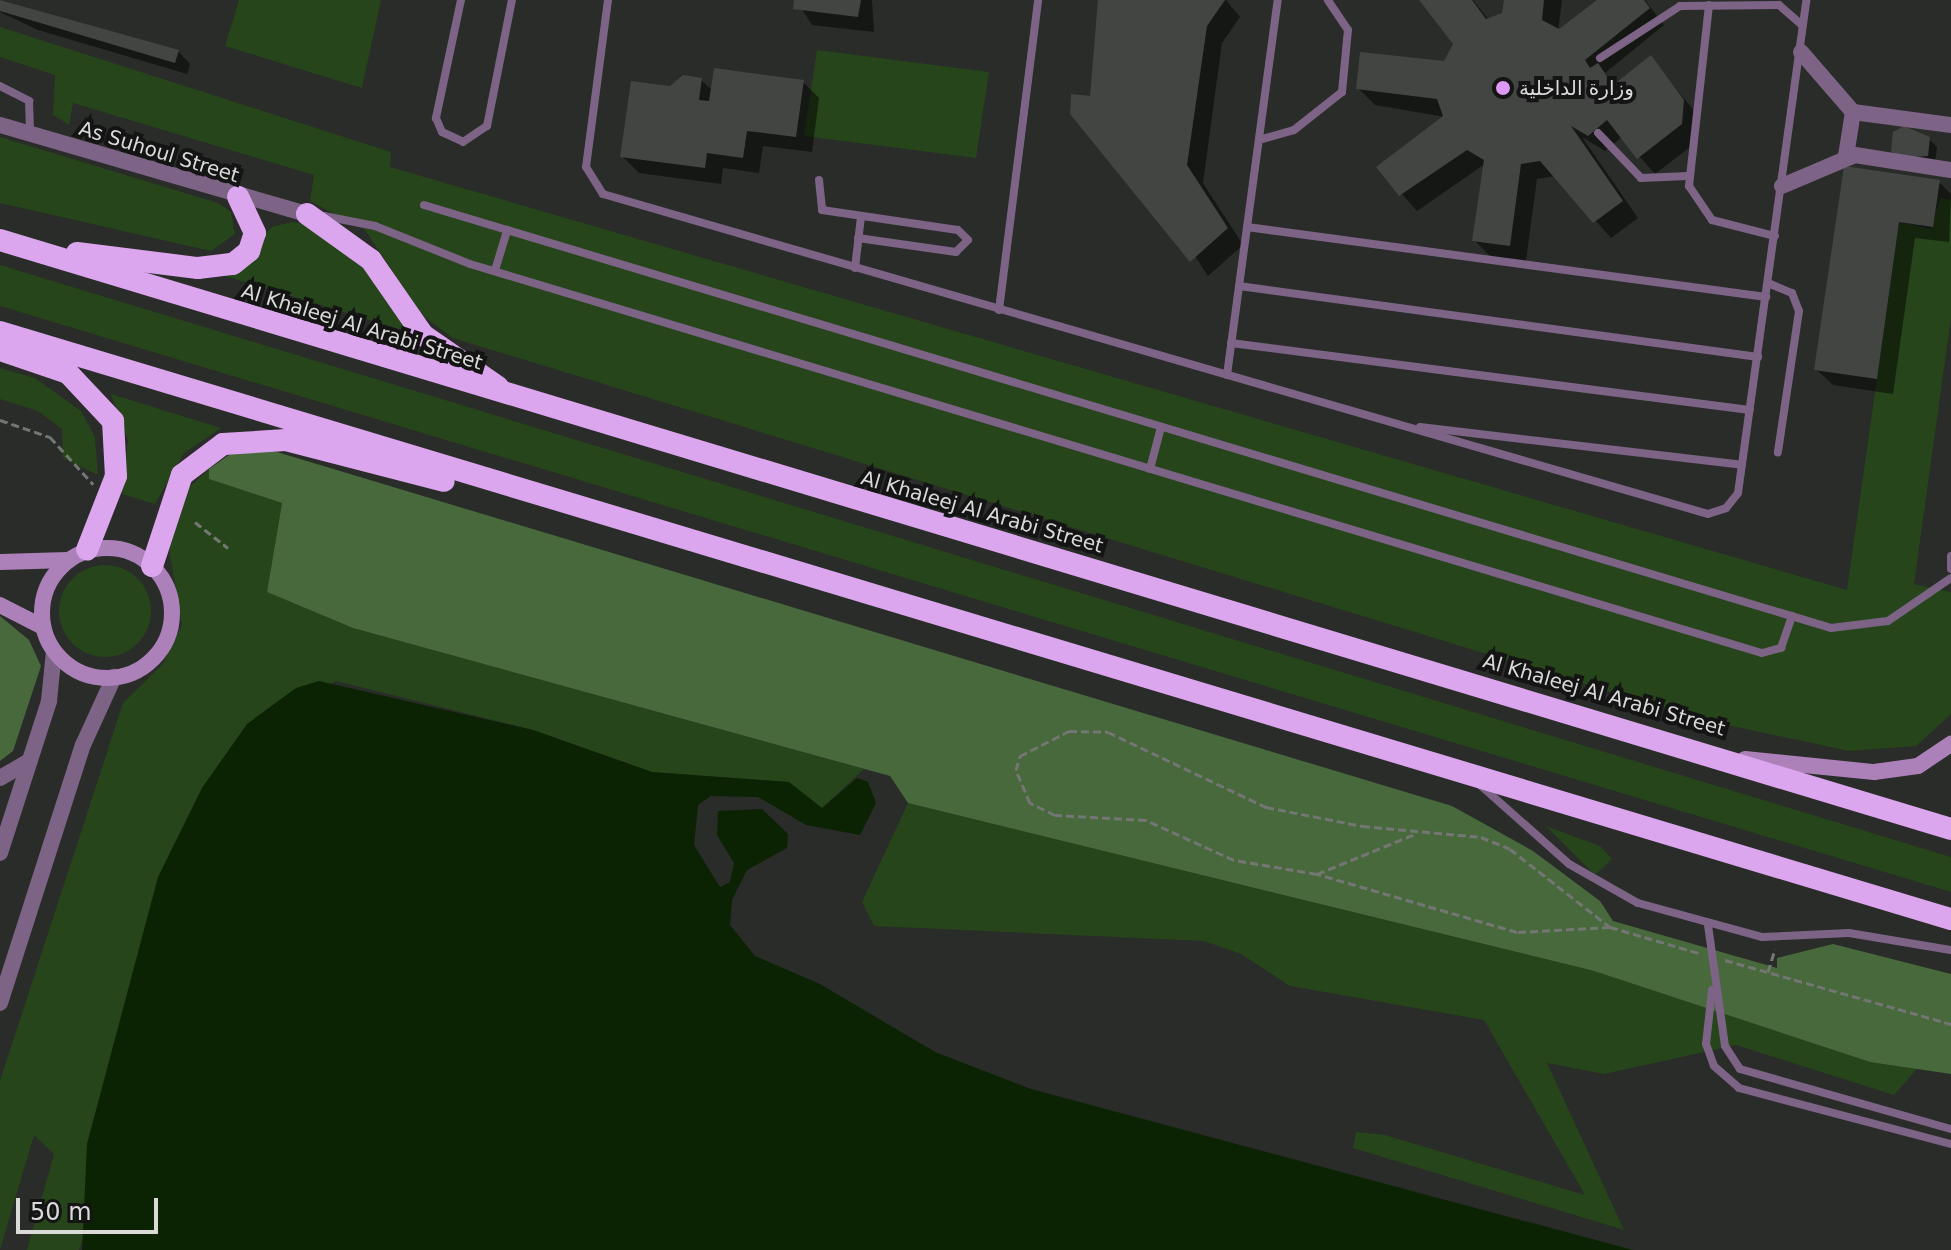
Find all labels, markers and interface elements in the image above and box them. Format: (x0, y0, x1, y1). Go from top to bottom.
place label: وزارة الداخلية (1519, 76, 1634, 100)
marker: وزارة الداخلية (1494, 79, 1512, 97)
street label: As Suhoul Street (76, 116, 242, 188)
street label: Al Khaleej Al Arabi Street (239, 279, 485, 375)
street label: Al Khaleej Al Arabi Street (858, 466, 1106, 558)
street label: Al Khaleej Al Arabi Street (1480, 649, 1728, 741)
scale bar (20, 1182, 162, 1232)
text: 50 m (30, 1198, 92, 1226)

